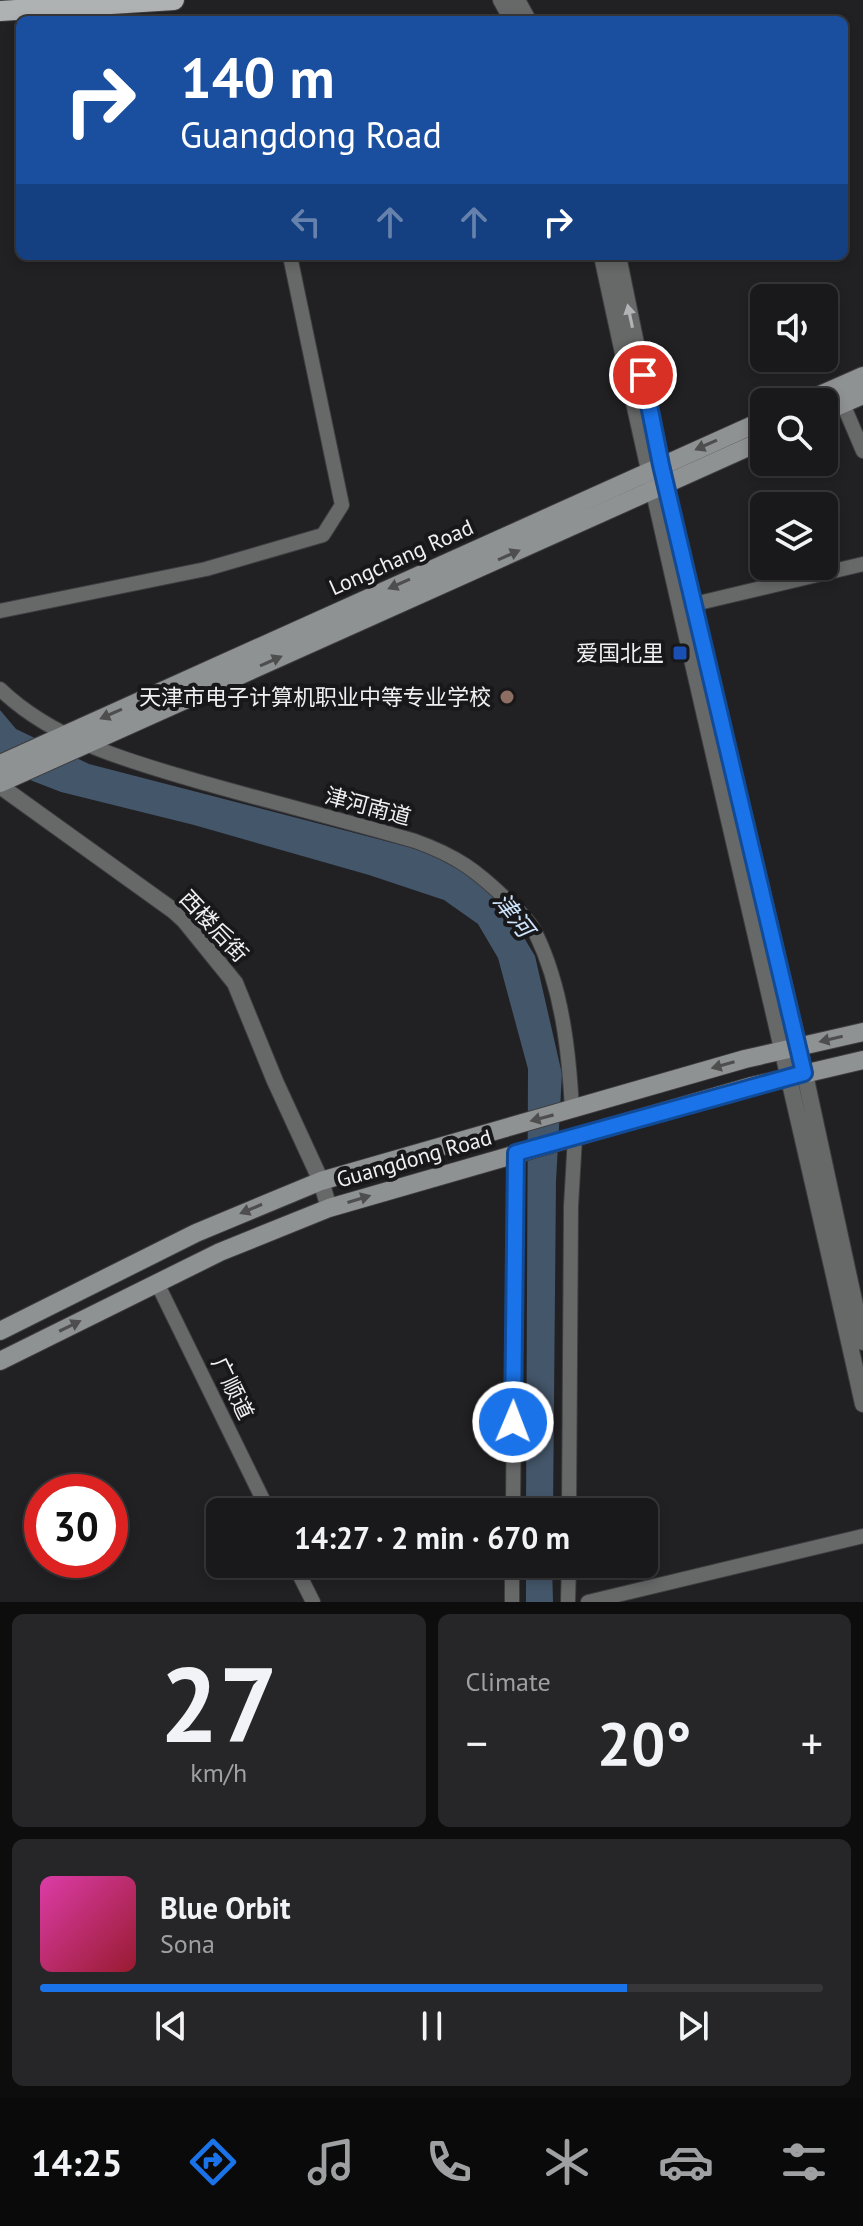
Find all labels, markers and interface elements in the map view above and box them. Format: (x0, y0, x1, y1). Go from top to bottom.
text: 140 m (180, 41, 335, 113)
icon: right (48, 48, 152, 152)
text: Guangdong Road (180, 111, 442, 158)
icon: left (284, 200, 328, 244)
icon: ahead (368, 200, 412, 244)
icon: ahead (452, 200, 496, 244)
icon: right (536, 200, 580, 244)
map controls (750, 284, 838, 580)
button: sound (750, 284, 838, 372)
one-way arrow (624, 303, 636, 328)
pin (609, 341, 677, 409)
icon: arrive (621, 353, 665, 397)
button: search (750, 388, 838, 476)
one-way arrow (695, 439, 718, 452)
button: layers (750, 492, 838, 580)
street label: Longchang Road (325, 513, 477, 601)
one-way arrow (497, 549, 521, 562)
one-way arrow (388, 577, 411, 591)
place label: 爱国北里 (576, 639, 664, 667)
marker: 爱国北里 (671, 644, 689, 662)
one-way arrow (260, 655, 283, 668)
place label: 天津市电子计算机职业中等专业学校 (139, 683, 491, 711)
marker: 天津市电子计算机职业中等专业学校 (498, 688, 516, 706)
one-way arrow (100, 707, 123, 721)
street label: 津河南道 (322, 781, 414, 831)
street label: 西楼后街 (174, 884, 254, 968)
water label: 津河 (486, 886, 543, 946)
one-way arrow (818, 1034, 843, 1046)
one-way arrow (710, 1059, 734, 1072)
one-way arrow (529, 1112, 554, 1124)
street label: Guangdong Road (333, 1122, 495, 1194)
one-way arrow (347, 1192, 371, 1205)
one-way arrow (239, 1203, 263, 1216)
one-way arrow (58, 1319, 81, 1333)
street label: 广顺道 (206, 1352, 260, 1424)
position arrow (471, 1380, 555, 1464)
speed limit sign: 30 (24, 1474, 128, 1578)
text: 14:27 · 2 min · 670 m (294, 1518, 570, 1557)
text: 27 (160, 1636, 278, 1771)
text: Climate (466, 1665, 551, 1698)
text: 20° (597, 1704, 691, 1782)
text: − (466, 1714, 488, 1771)
text: + (801, 1714, 823, 1771)
text: km/h (190, 1756, 247, 1789)
text: Blue Orbit (160, 1888, 290, 1927)
text: Sona (160, 1927, 215, 1960)
icon: previous (149, 2004, 193, 2048)
icon: pause (410, 2004, 454, 2048)
icon: next (671, 2004, 715, 2048)
icon: directions (185, 2134, 241, 2190)
icon: music (303, 2134, 359, 2190)
icon: phone (421, 2134, 477, 2190)
icon: climate (539, 2134, 595, 2190)
icon: car (658, 2134, 714, 2190)
icon: filters (776, 2134, 832, 2190)
text: 14:25 (31, 2139, 122, 2186)

